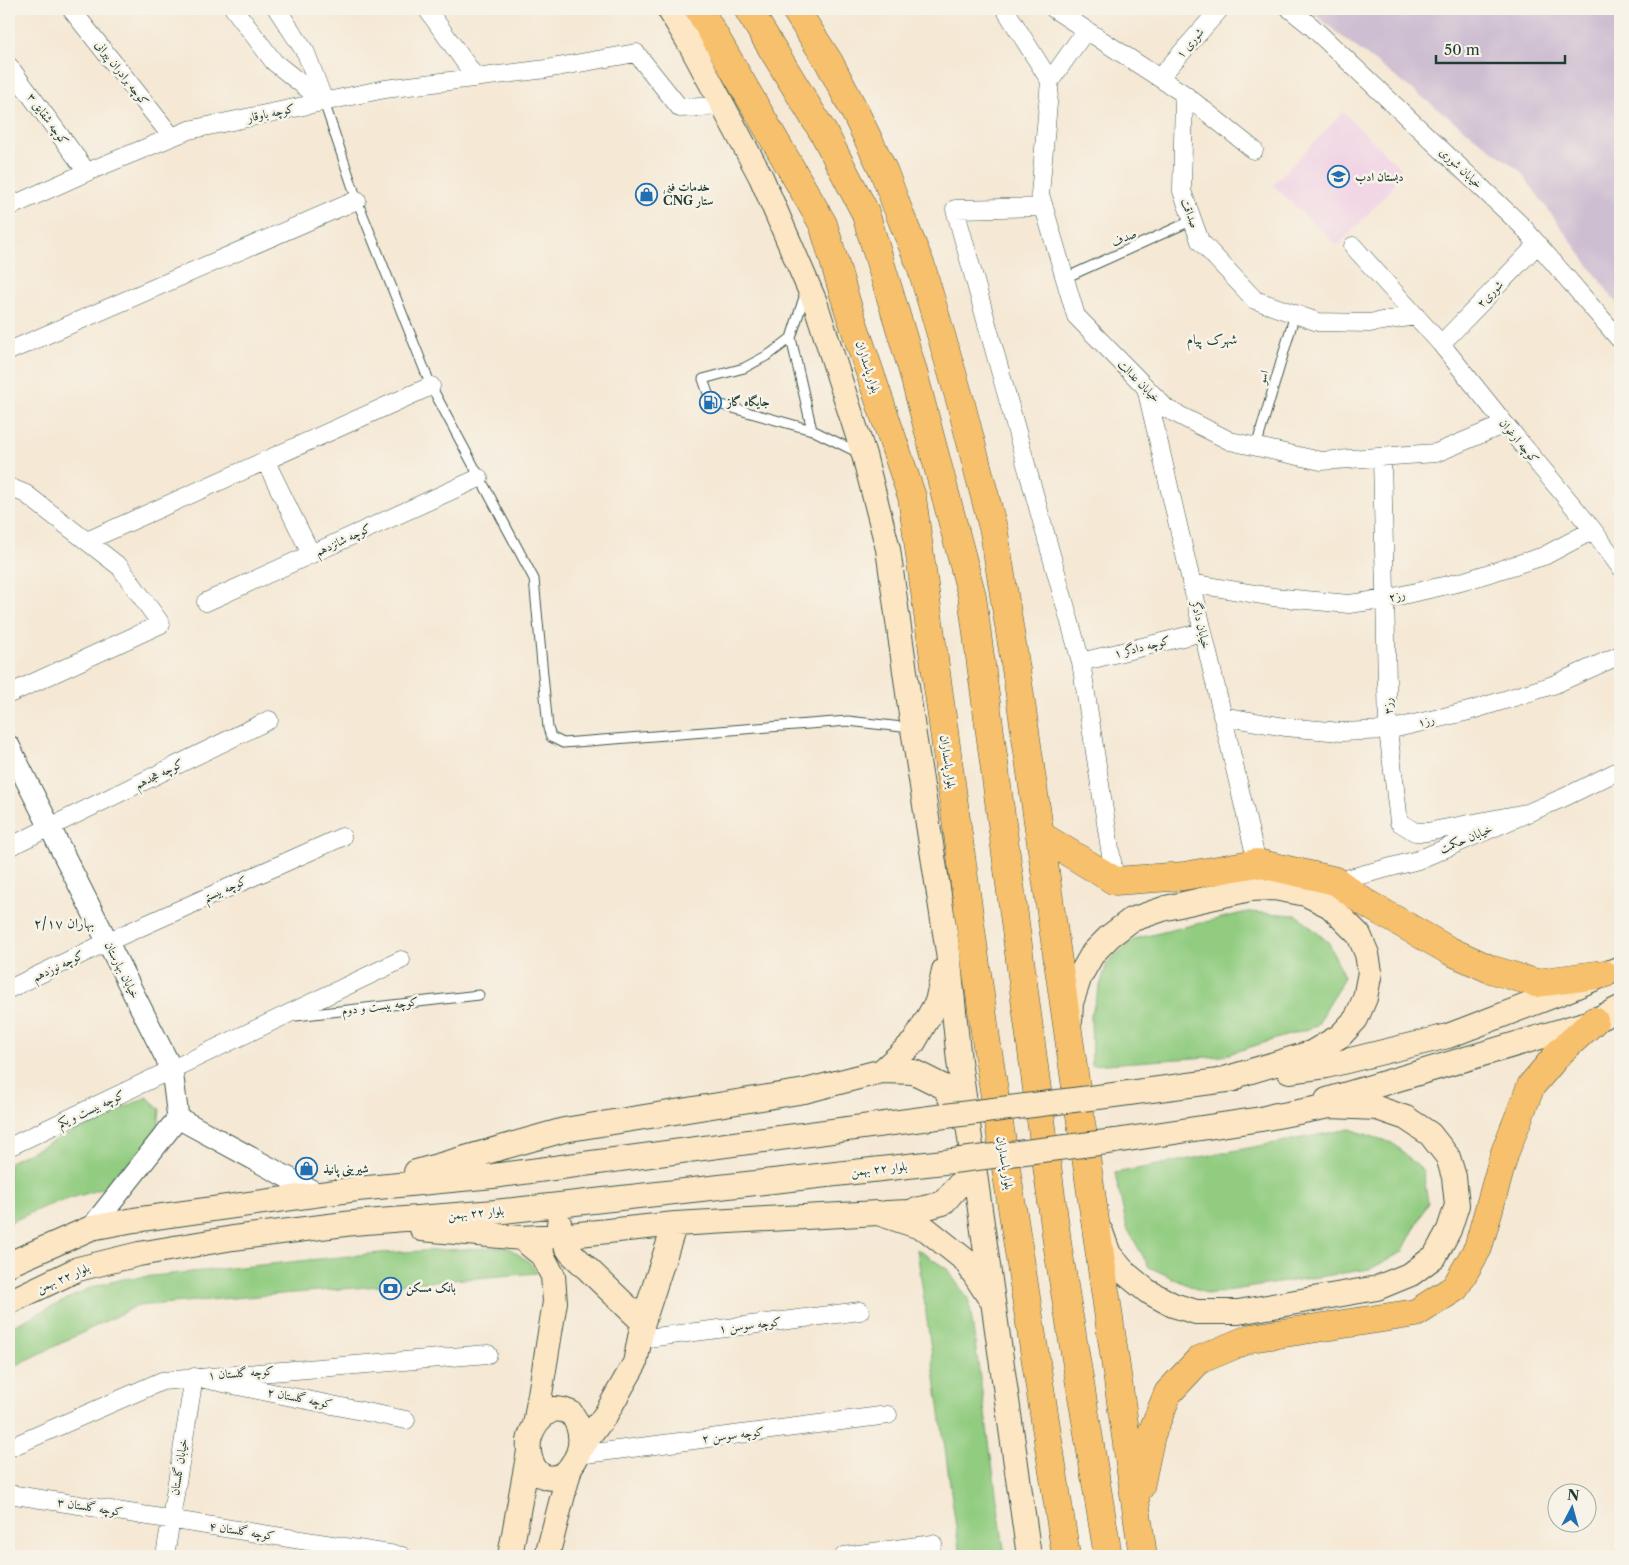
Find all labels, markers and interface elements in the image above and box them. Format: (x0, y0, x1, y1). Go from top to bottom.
street label: شوری ۱ (1172, 24, 1208, 62)
scale bar (1436, 32, 1565, 64)
street label: کوچه برادران پیرانی (91, 37, 153, 110)
text: 50 m (1444, 40, 1480, 59)
street label: کوچه شقایق ۳ (23, 90, 72, 149)
street label: کوچه باوقار (245, 100, 296, 127)
street label: خیابان شوری (1436, 144, 1486, 192)
school or university icon: دبستان ادب (1327, 165, 1351, 189)
place label: دبستان ادب (1355, 169, 1404, 185)
place label: خدمات فنی‌ CNG ستار (663, 179, 714, 208)
shop icon: خدمات فنی‌ CNG ستار (635, 182, 659, 206)
street label: صداقت (1178, 196, 1203, 230)
street label: صدف (1109, 225, 1139, 250)
street label: شوری۲ (1473, 277, 1507, 311)
district label: شهرک پیام (1187, 330, 1237, 352)
street label: بلوار پاسداران (851, 339, 884, 396)
street label: خیابان عدالت (1115, 356, 1164, 405)
street label: اسو (1253, 368, 1273, 387)
fuel station icon: جایگاه گاز (699, 390, 723, 414)
place label: جایگاه گاز (725, 394, 769, 410)
street label: کوچه ارغوان (1495, 415, 1542, 467)
street label: کوچه شانزدهم (312, 520, 375, 563)
street label: رز۲ (1387, 586, 1407, 605)
street label: خیابان دادگر (1187, 598, 1214, 651)
street label: کوچه دادگر ۱ (1112, 632, 1172, 663)
street label: رز۳ (1380, 697, 1395, 714)
street label: رز۱ (1416, 711, 1436, 730)
street label: بلوار پاسداران (935, 734, 960, 790)
street label: کوچه هجدهم (132, 755, 187, 795)
street label: خیابان حکمت (1437, 821, 1495, 856)
street label: کوچه بیستم (201, 872, 251, 909)
district label: ۲/۱۷ بهاران (34, 914, 94, 933)
street label: خیابان بهارستان (101, 939, 143, 1001)
street label: کوچه نوزدهم (30, 947, 88, 988)
street label: کوچه بیست و دوم (341, 993, 420, 1022)
street label: کوچه بیست و یکم (55, 1086, 128, 1134)
street label: بلوار پاسداران (992, 1135, 1017, 1191)
shop icon: شیرینی پانیذ (295, 1157, 319, 1181)
street label: بلوار ۲۲ بهمن (850, 1158, 908, 1181)
place label: شیرینی پانیذ (323, 1161, 369, 1178)
street label: بلوار ۲۲ بهمن (447, 1203, 505, 1224)
street label: بلوار ۲۲ بهمن (34, 1260, 92, 1297)
bank icon: بانک مسکن (378, 1276, 402, 1300)
place label: بانک مسکن (406, 1280, 456, 1296)
street label: کوچه سوسن ۱ (718, 1313, 782, 1338)
street label: کوچه گلستان ۱ (208, 1363, 275, 1384)
street label: کوچه گلستان ۲ (266, 1384, 334, 1413)
street label: کوچه سوسن ۲ (701, 1423, 765, 1448)
street label: خیابان گلستان (167, 1437, 190, 1496)
north arrow (1546, 1482, 1596, 1532)
text: N (1566, 1485, 1580, 1505)
street label: کوچه گلستان ۳ (56, 1494, 124, 1521)
street label: کوچه گلستان ۴ (208, 1518, 276, 1545)

